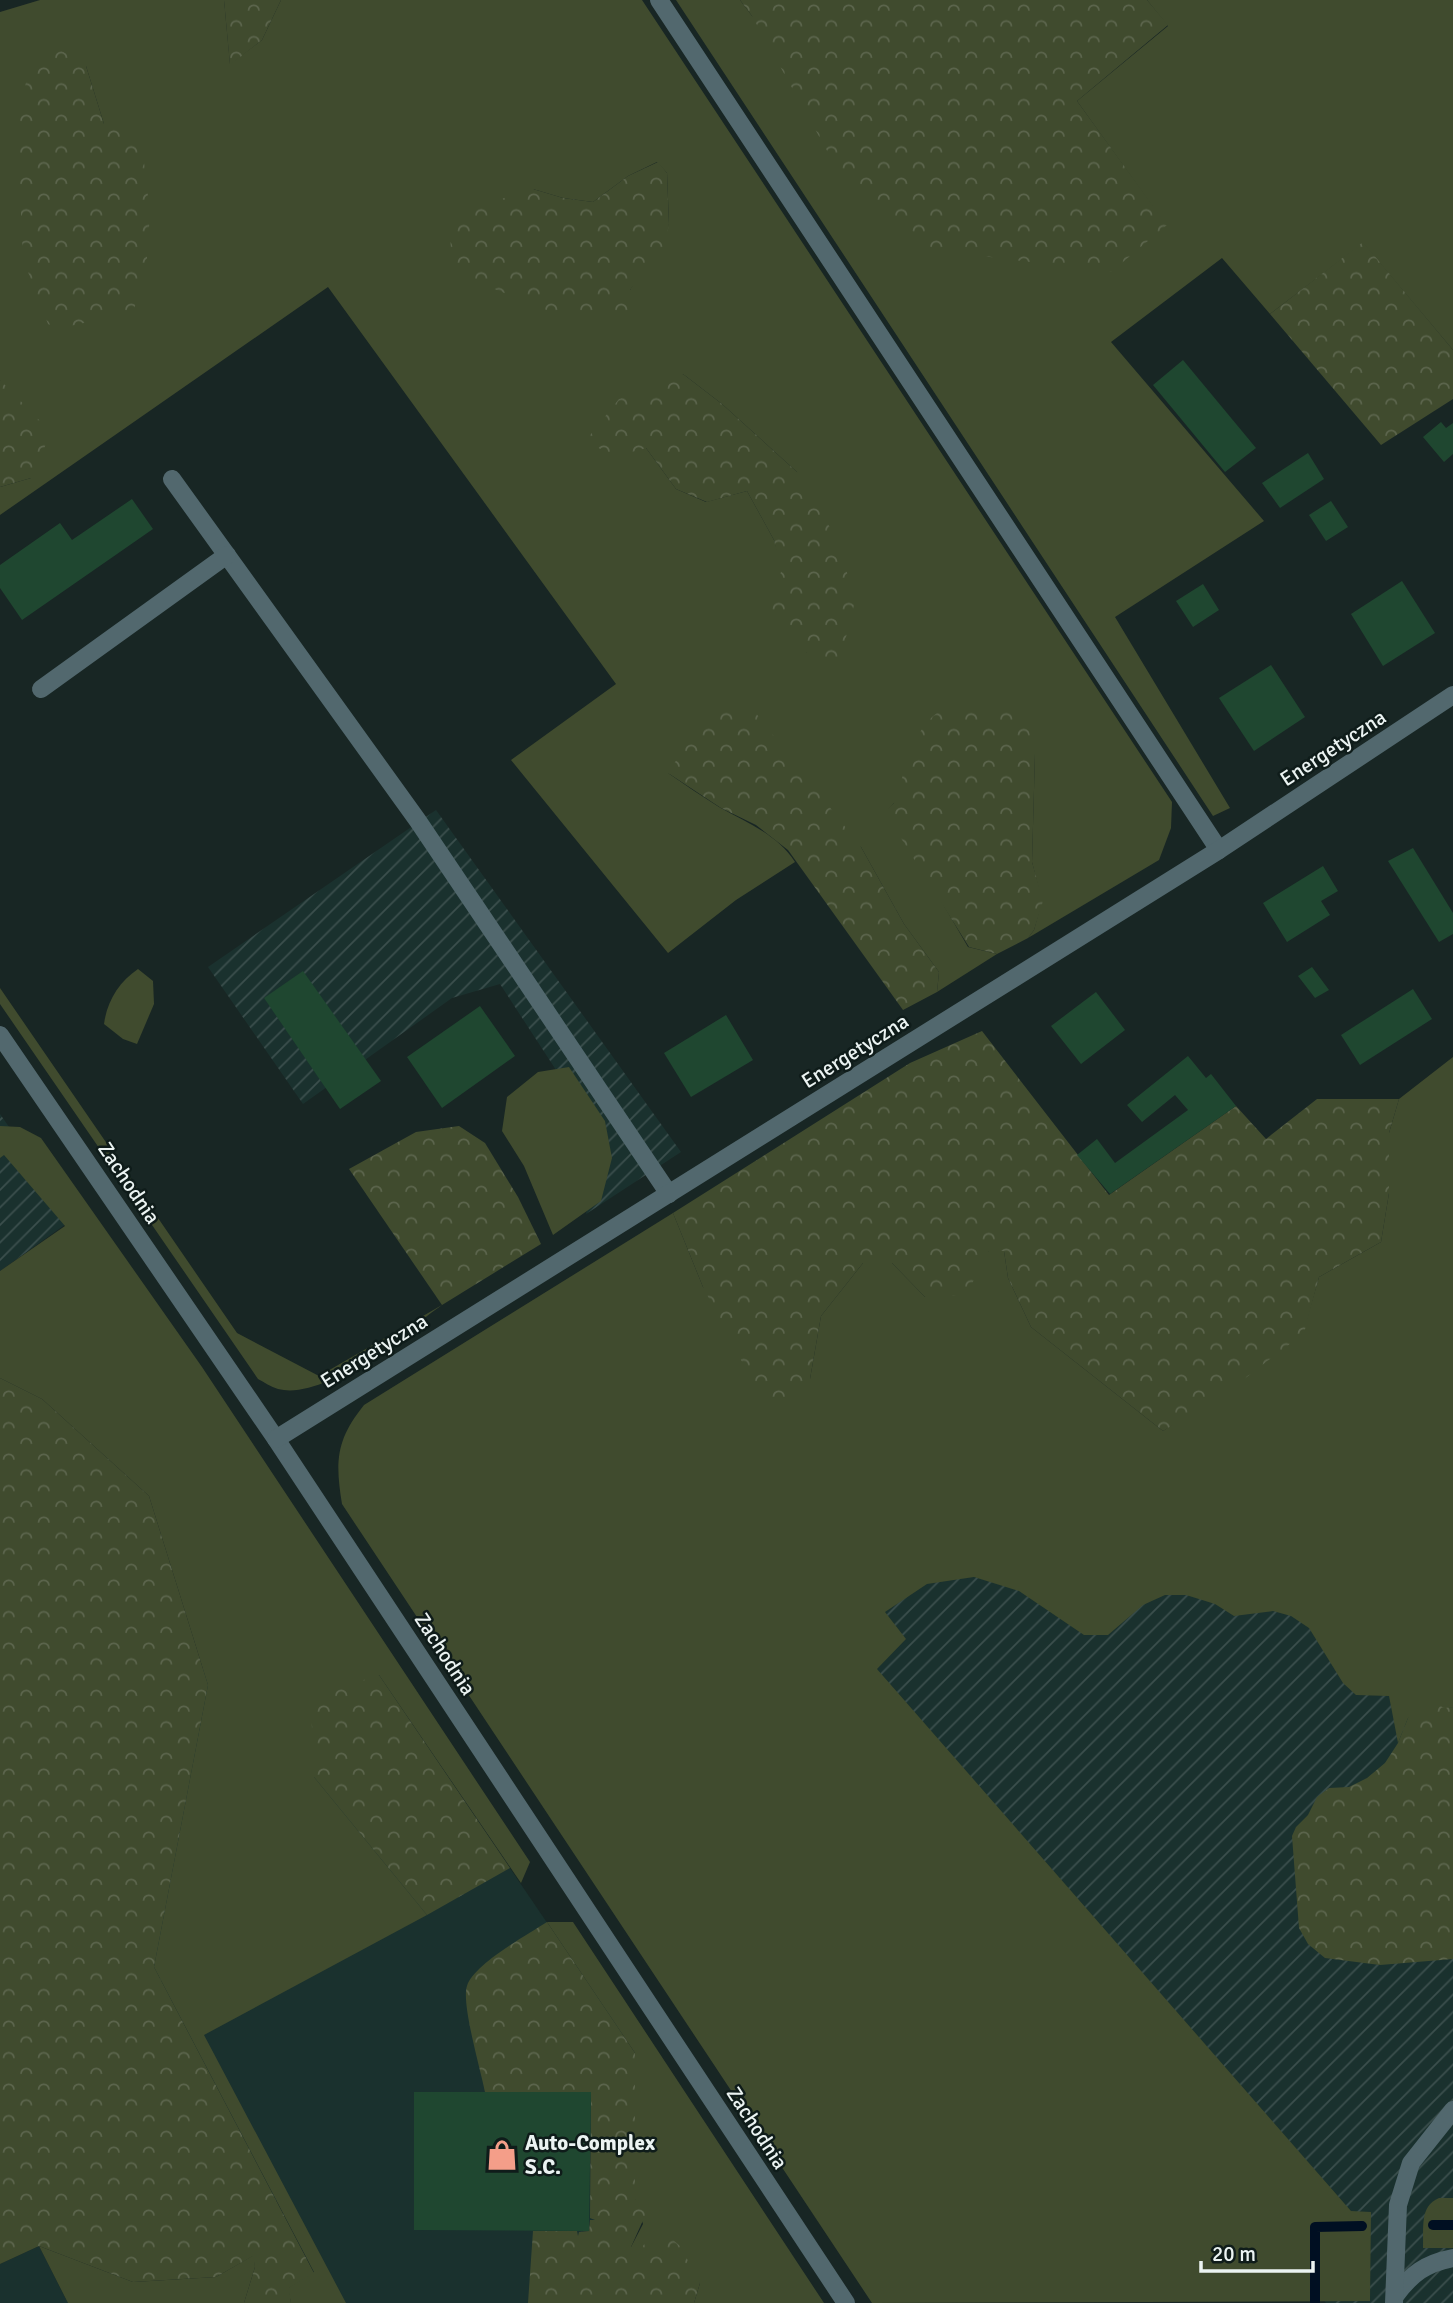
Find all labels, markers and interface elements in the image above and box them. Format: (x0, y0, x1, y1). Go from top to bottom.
street label: Energetyczna (1275, 704, 1391, 792)
street label: Energetyczna (797, 1008, 913, 1094)
street label: Zachodnia (92, 1137, 166, 1229)
street label: Energetyczna (316, 1308, 432, 1394)
street label: Zachodnia (409, 1608, 481, 1700)
street label: Zachodnia (721, 2082, 793, 2174)
place label: Auto-Complex S.C. (525, 2130, 656, 2180)
shop icon: Auto-Complex S.C. (485, 2138, 519, 2172)
scale bar (1201, 2230, 1313, 2274)
text: 20 m (1212, 2241, 1256, 2267)

